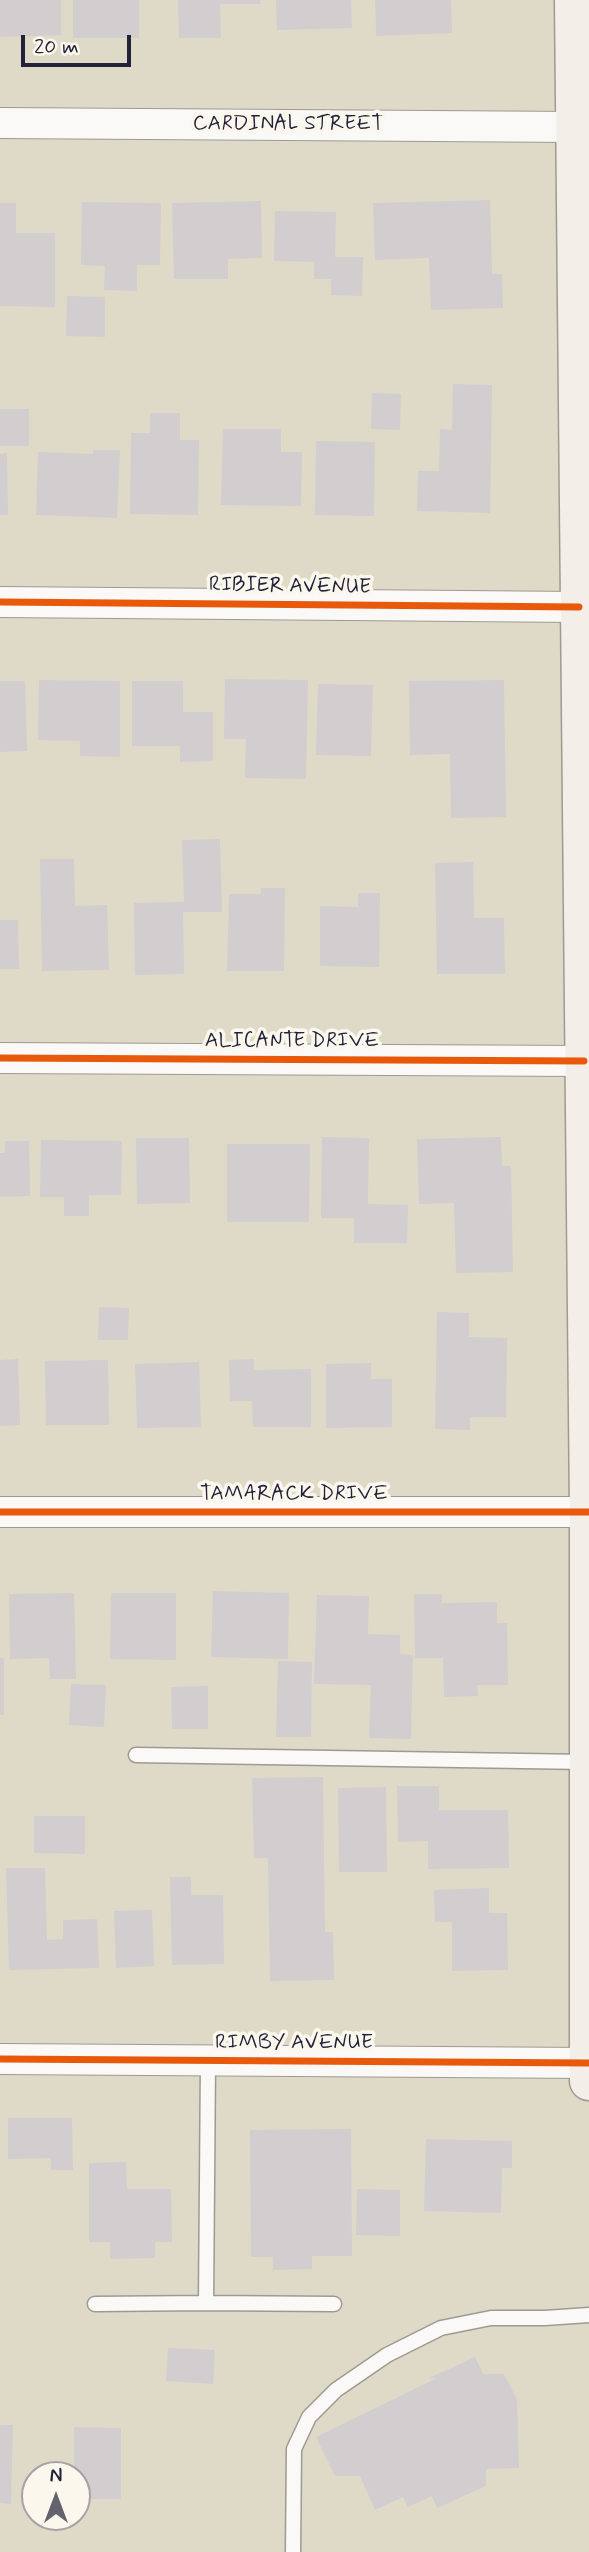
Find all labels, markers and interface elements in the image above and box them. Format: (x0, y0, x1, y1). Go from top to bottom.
scale bar (24, 21, 135, 65)
text: 20 m (34, 33, 79, 61)
street label: CARDINAL STREET (193, 112, 383, 138)
street label: RIBIER AVENUE (209, 573, 371, 601)
street label: ALICANTE DRIVE (205, 1029, 379, 1055)
street label: TAMARACK DRIVE (200, 1482, 388, 1508)
street label: RIMBY AVENUE (215, 2031, 373, 2057)
north arrow (21, 2461, 91, 2531)
text: N (50, 2464, 62, 2489)

